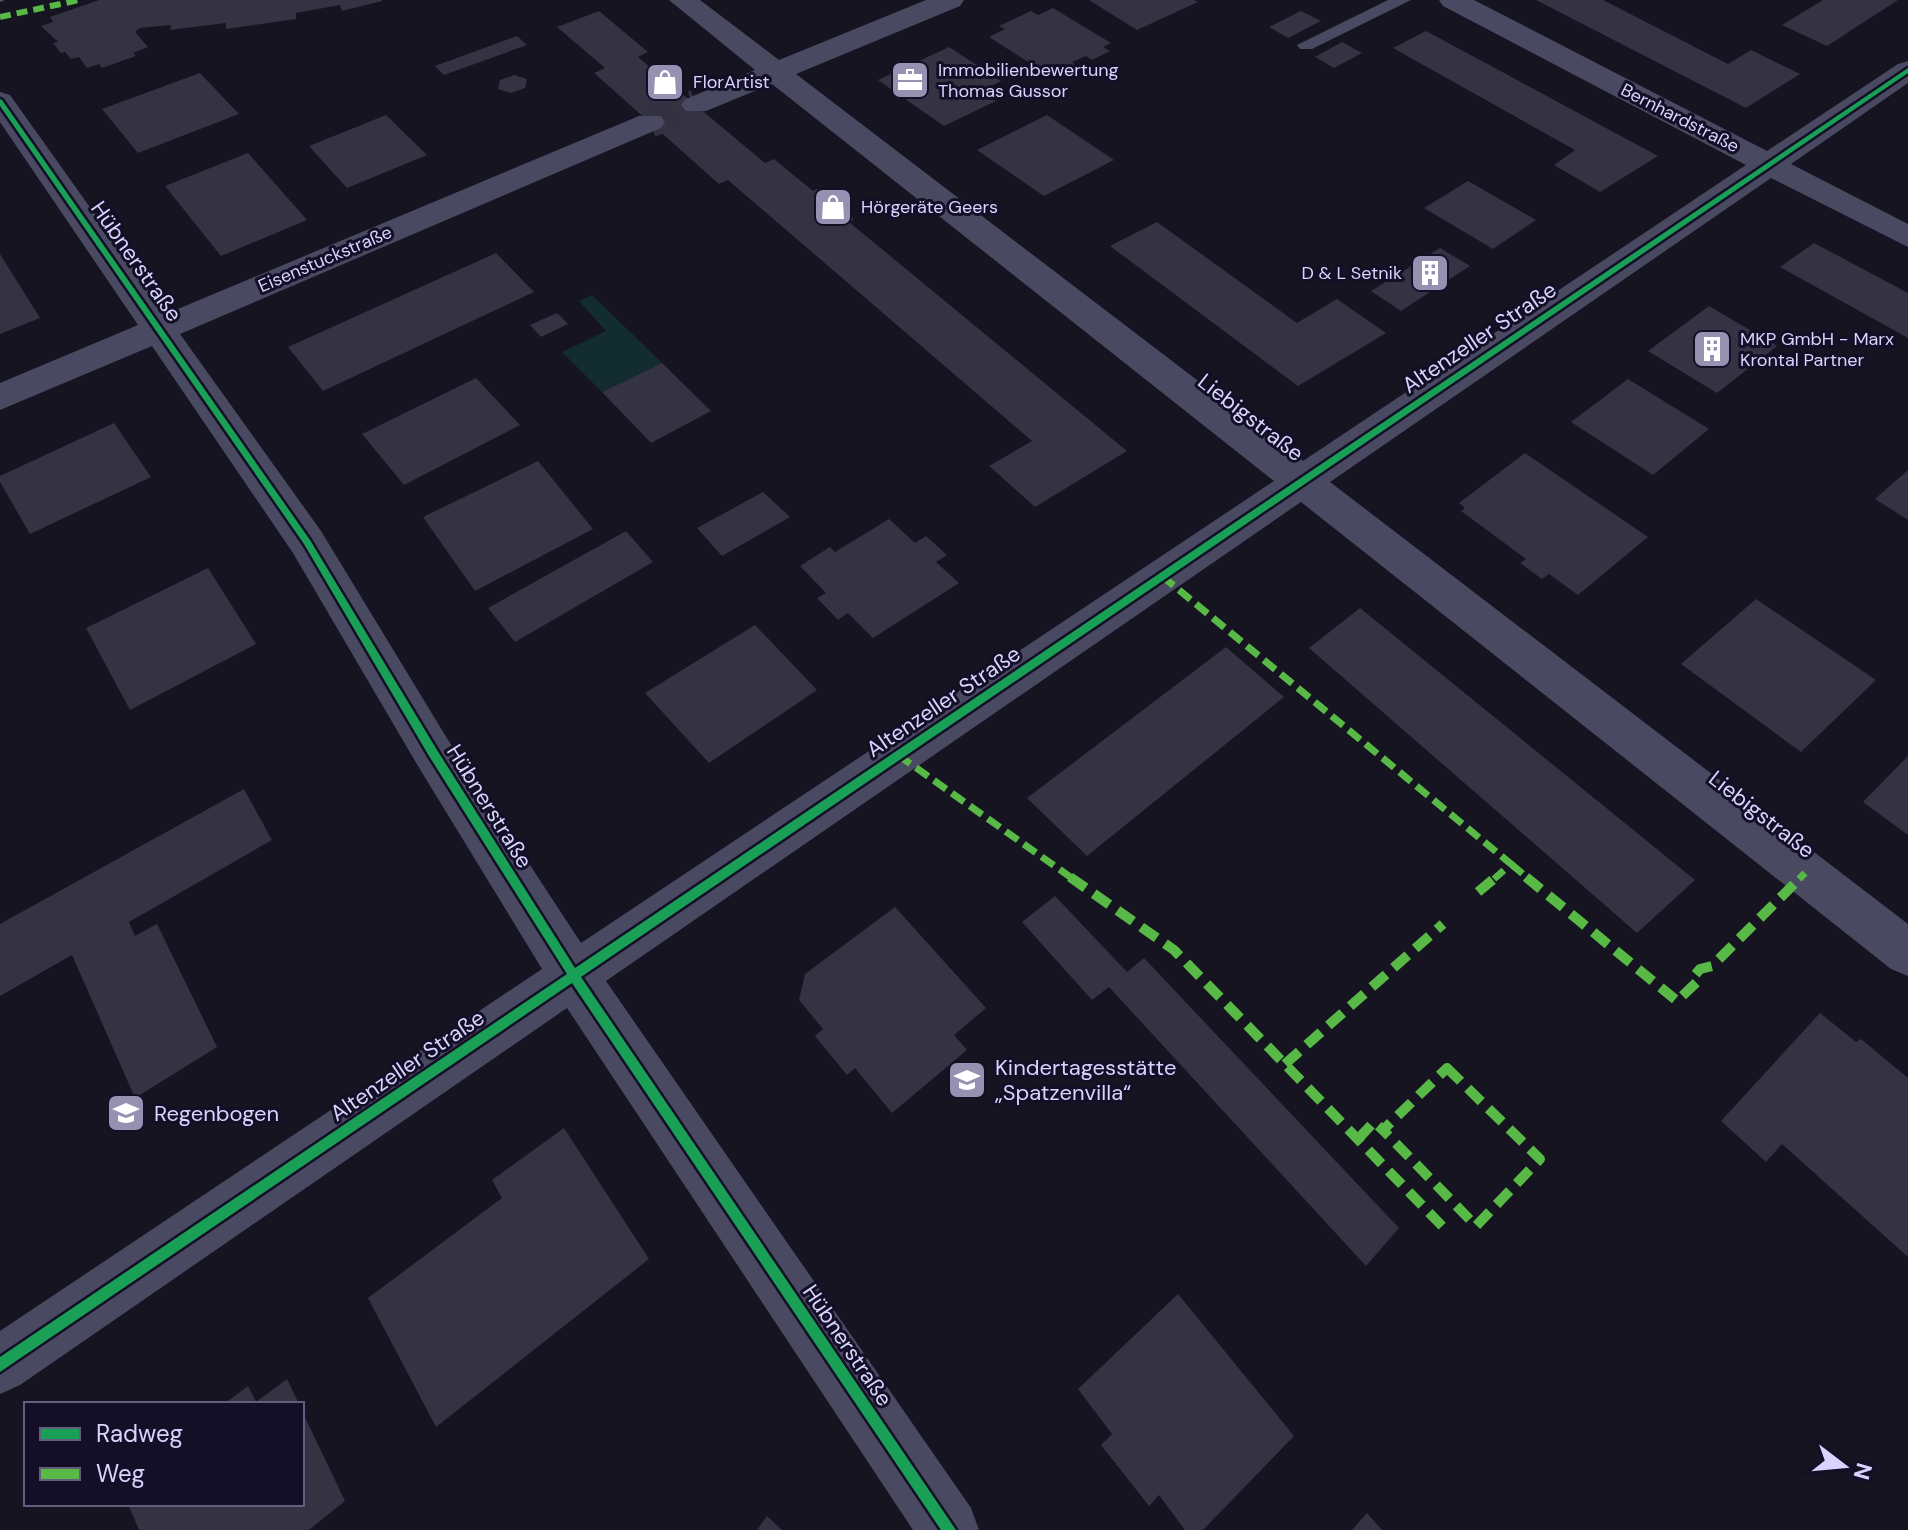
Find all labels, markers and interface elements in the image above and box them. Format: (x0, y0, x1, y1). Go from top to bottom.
place label: Immobilienbewertung Thomas Gussor (938, 58, 1119, 103)
office icon: Immobilienbewertung Thomas Gussor (889, 59, 931, 101)
shop icon: FlorArtist (644, 61, 686, 103)
place label: FlorArtist (693, 70, 770, 94)
street label: Bernhardstraße (1617, 78, 1743, 158)
shop icon: Hörgeräte Geers (812, 186, 854, 228)
street label: Hübnerstraße (84, 195, 189, 327)
place label: Hörgeräte Geers (861, 195, 998, 219)
street label: Eisenstuckstraße (255, 220, 395, 298)
building icon: D & L Setnik (1409, 252, 1451, 294)
place label: D & L Setnik (1301, 261, 1402, 285)
street label: Altenzeller Straße (1397, 275, 1562, 400)
place label: MKP GmbH - Marx Krontal Partner (1740, 327, 1894, 372)
building icon: MKP GmbH - Marx Krontal Partner (1691, 328, 1733, 370)
street label: Liebigstraße (1192, 367, 1310, 468)
street label: Altenzeller Straße (861, 639, 1026, 764)
street label: Hübnerstraße (440, 739, 539, 874)
street label: Liebigstraße (1703, 764, 1821, 865)
street label: Altenzeller Straße (325, 1003, 490, 1128)
place label: Kindertagesstätte „Spatzenvilla“ (995, 1053, 1176, 1107)
school or university icon: Kindertagesstätte „Spatzenvilla“ (946, 1059, 988, 1101)
school or university icon: Regenbogen (105, 1092, 147, 1134)
place label: Regenbogen (154, 1099, 279, 1128)
street label: Hübnerstraße (796, 1279, 899, 1412)
legend (24, 1402, 304, 1506)
text: Radweg (96, 1418, 183, 1449)
north arrow (1804, 1426, 1884, 1506)
text: Weg (96, 1458, 145, 1489)
text: N (1847, 1460, 1879, 1483)

